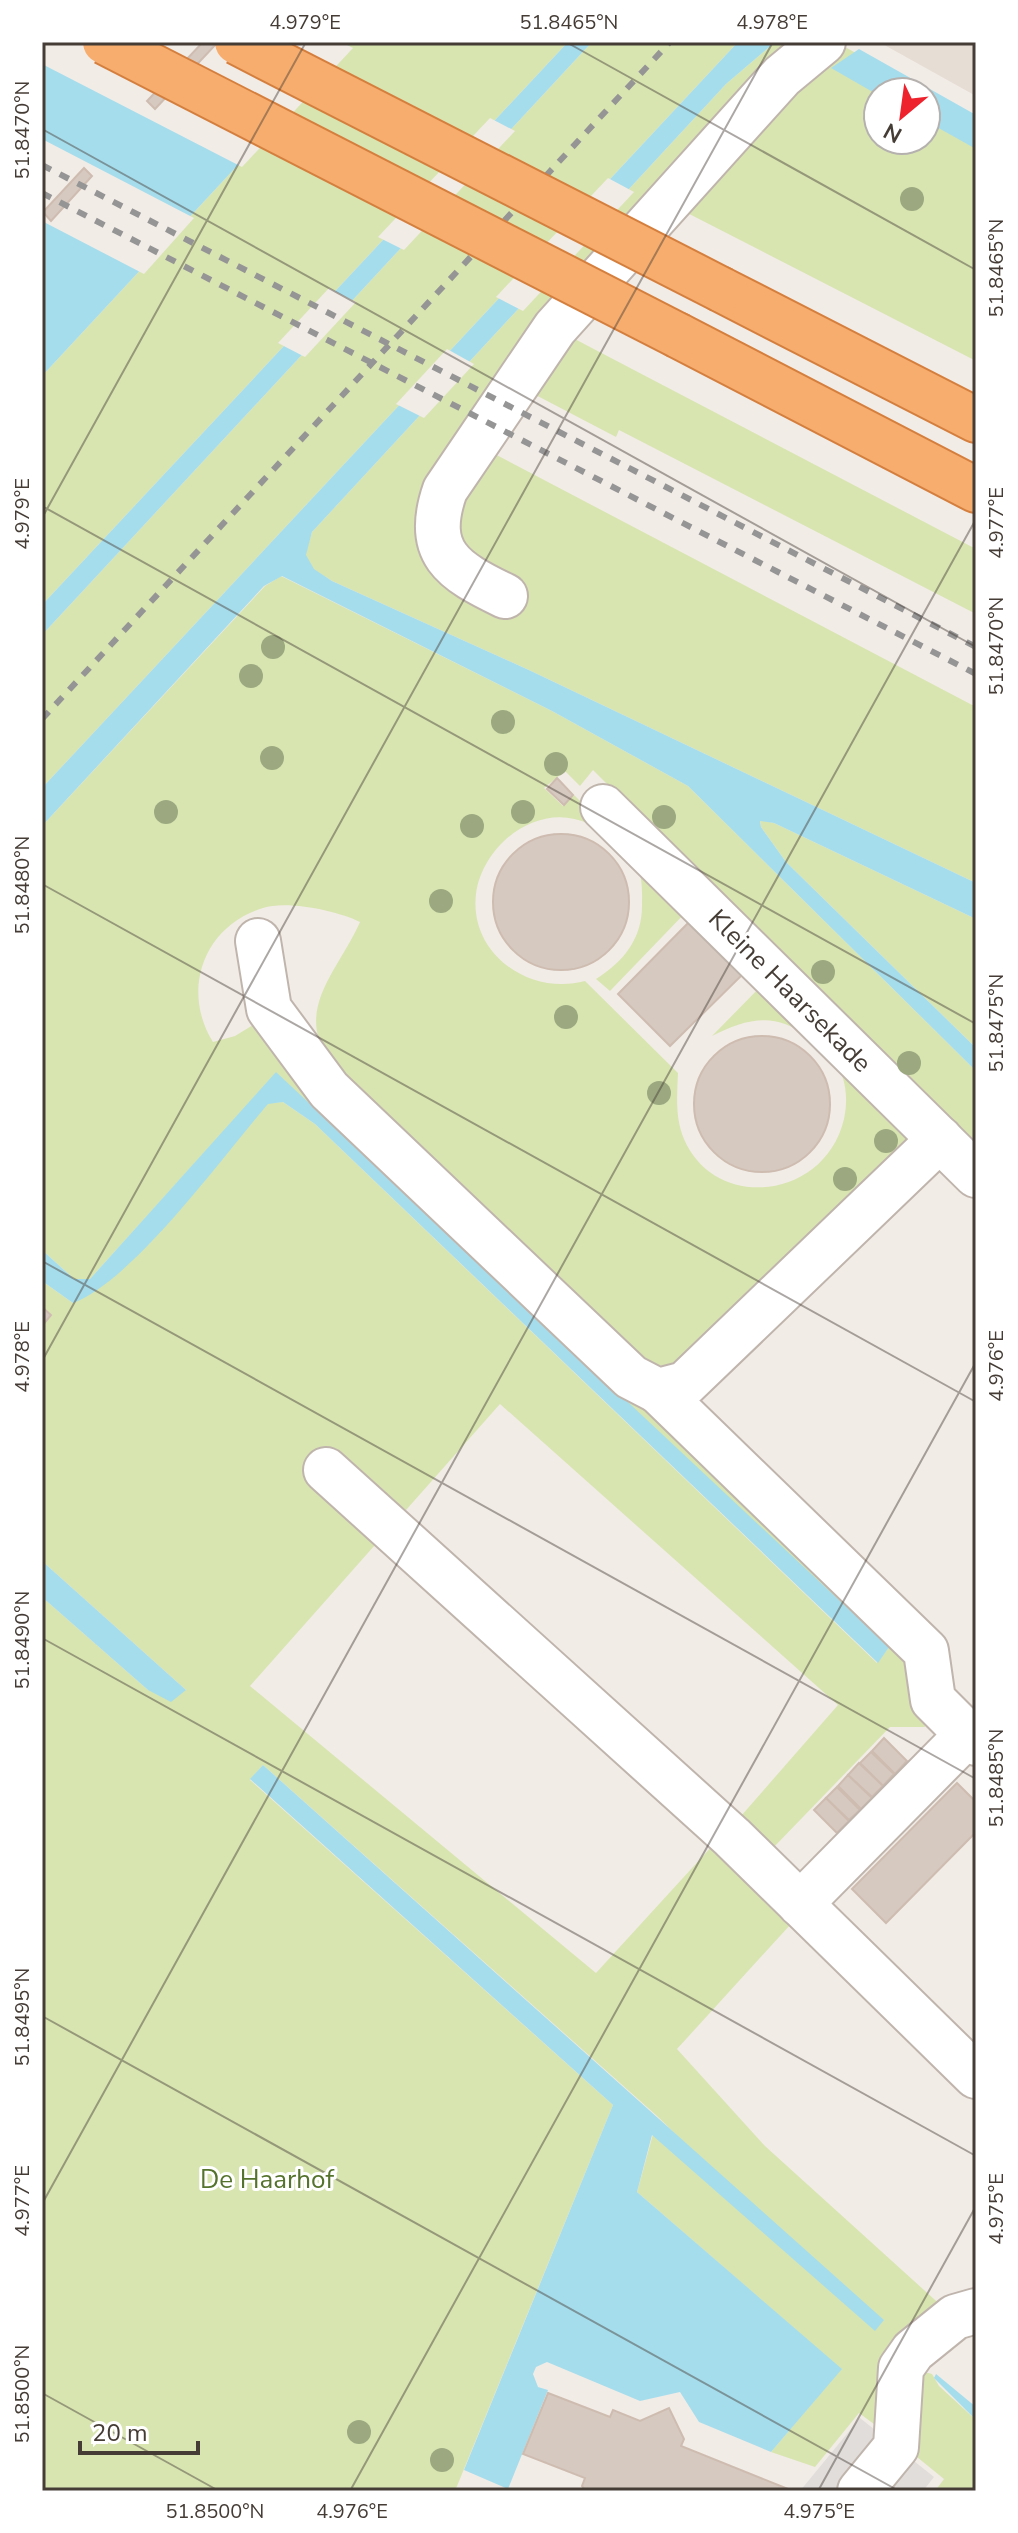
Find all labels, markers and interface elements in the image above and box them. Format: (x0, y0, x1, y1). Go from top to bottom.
text: 4.979°E (269, 9, 341, 36)
text: 51.8465°N (520, 9, 618, 36)
text: 4.978°E (736, 9, 808, 36)
north arrow (862, 76, 942, 156)
text: 51.8470°N (9, 81, 36, 179)
text: N (878, 116, 907, 150)
text: 51.8465°N (983, 219, 1010, 317)
text: 4.979°E (9, 478, 36, 550)
text: 4.977°E (983, 487, 1010, 559)
text: 51.8470°N (983, 597, 1010, 695)
text: 51.8480°N (9, 836, 36, 934)
street label: Kleine Haarsekade (701, 902, 879, 1080)
text: 51.8475°N (983, 974, 1010, 1072)
text: 4.978°E (9, 1321, 36, 1393)
text: 4.976°E (983, 1330, 1010, 1402)
text: 51.8490°N (9, 1591, 36, 1689)
text: 51.8485°N (983, 1729, 1010, 1827)
text: 51.8495°N (9, 1968, 36, 2066)
park label: De Haarhof (200, 2162, 334, 2197)
text: 4.977°E (9, 2165, 36, 2237)
text: 4.975°E (983, 2173, 1010, 2245)
text: 51.8500°N (9, 2345, 36, 2443)
scale bar (80, 2405, 198, 2455)
text: 20 m (92, 2417, 148, 2449)
text: 51.8500°N (166, 2498, 264, 2525)
text: 4.976°E (316, 2498, 388, 2525)
text: 4.975°E (783, 2498, 855, 2525)

